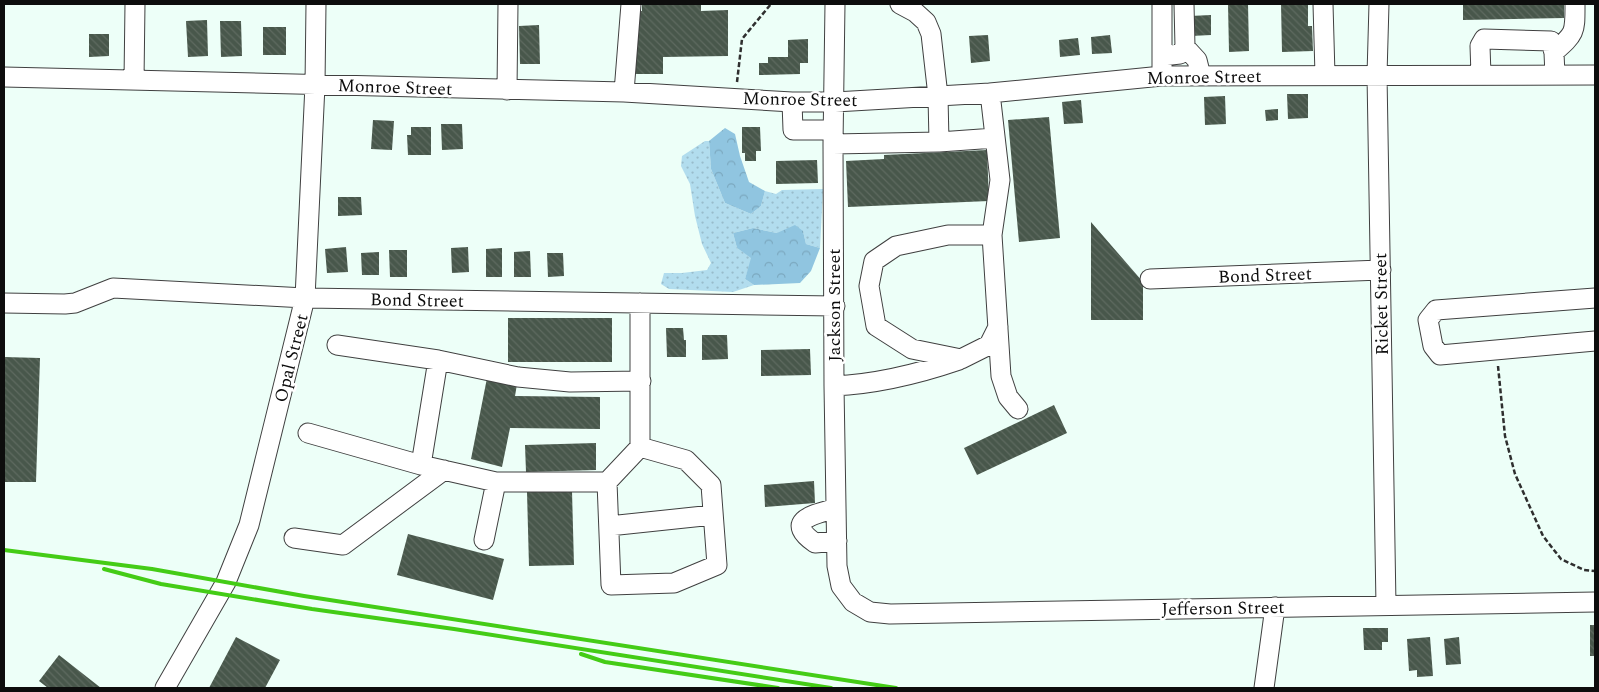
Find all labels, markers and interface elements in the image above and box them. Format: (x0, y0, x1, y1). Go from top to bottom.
street label: Monroe Street (1146, 63, 1262, 92)
street label: Monroe Street (337, 72, 453, 103)
street label: Monroe Street (742, 85, 858, 114)
street label: Jackson Street (821, 248, 848, 362)
street label: Ricket Street (1367, 252, 1396, 356)
street label: Bond Street (1218, 260, 1312, 291)
street label: Bond Street (370, 286, 464, 315)
street label: Opal Street (267, 311, 316, 405)
street label: Jefferson Street (1161, 594, 1285, 623)

